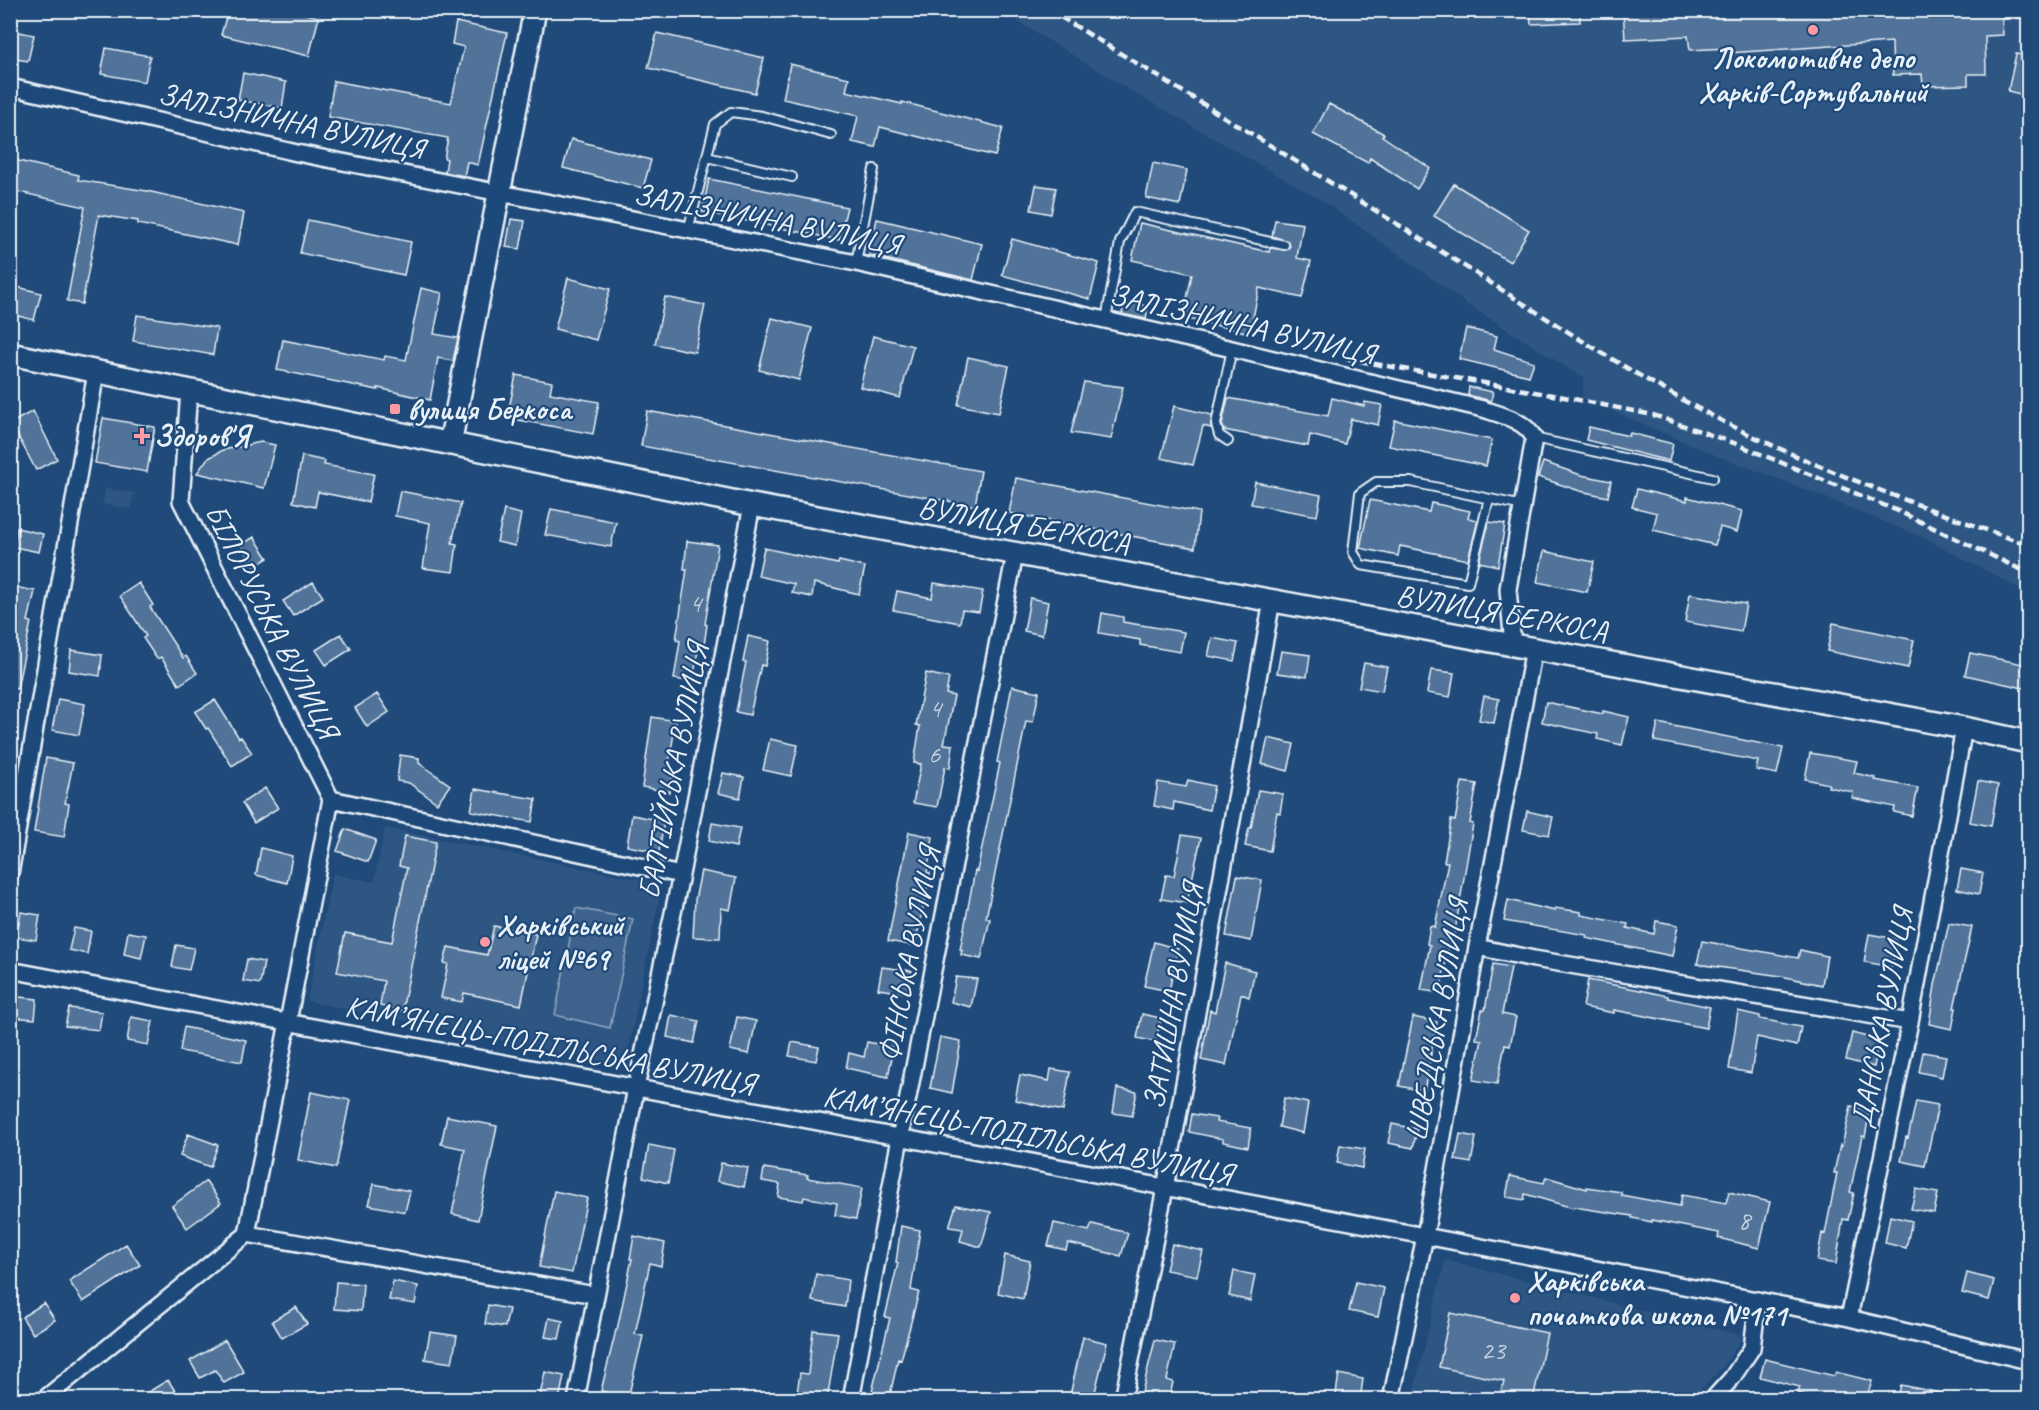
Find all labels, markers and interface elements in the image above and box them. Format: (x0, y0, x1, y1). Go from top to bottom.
marker: Локомотивне депо Харків-Сортувальний (1806, 23, 1820, 37)
place label: Локомотивне депо Харків-Сортувальний (1699, 39, 1930, 112)
street label: ЗАЛІЗНИЧНА ВУЛИЦЯ (155, 74, 432, 169)
street label: ЗАЛІЗНИЧНА ВУЛИЦЯ (631, 175, 908, 264)
street label: ЗАЛІЗНИЧНА ВУЛИЦЯ (1106, 275, 1383, 374)
place label: вулиця Беркоса (407, 390, 574, 428)
marker: вулиця Беркоса (388, 402, 402, 416)
place label: Здоров'Я (154, 417, 254, 455)
marker: Здоров'Я (135, 429, 149, 443)
street label: ВУЛИЦЯ БЕРКОСА (915, 488, 1133, 562)
street label: БІЛОРУСЬКА ВУЛИЦЯ (197, 497, 349, 748)
street label: ВУЛИЦЯ БЕРКОСА (1393, 576, 1611, 650)
house number: 4 (689, 586, 704, 620)
street label: БАЛТІЙСЬКА ВУЛИЦЯ (630, 636, 717, 902)
house number: 4 (929, 691, 944, 725)
house number: 6 (928, 737, 941, 771)
street label: ФІНСЬКА ВУЛИЦЯ (870, 839, 949, 1064)
street label: ЗАТИШНА ВУЛИЦЯ (1134, 876, 1212, 1112)
street label: ШВЕДСЬКА ВУЛИЦЯ (1397, 892, 1478, 1144)
street label: ДАНСЬКА ВУЛИЦЯ (1842, 901, 1923, 1131)
place label: Харківський ліцей №69 (497, 906, 626, 978)
marker: Харківський ліцей №69 (478, 935, 492, 949)
street label: КАМ’ЯНЕЦЬ-ПОДІЛЬСЬКА ВУЛИЦЯ (342, 987, 762, 1104)
street label: КАМ’ЯНЕЦЬ-ПОДІЛЬСЬКА ВУЛИЦЯ (820, 1077, 1240, 1194)
house number: 8 (1738, 1203, 1753, 1237)
place label: Харківська початкова школа №171 (1527, 1262, 1790, 1334)
marker: Харківська початкова школа №171 (1508, 1291, 1522, 1305)
house number: 23 (1481, 1333, 1507, 1367)

